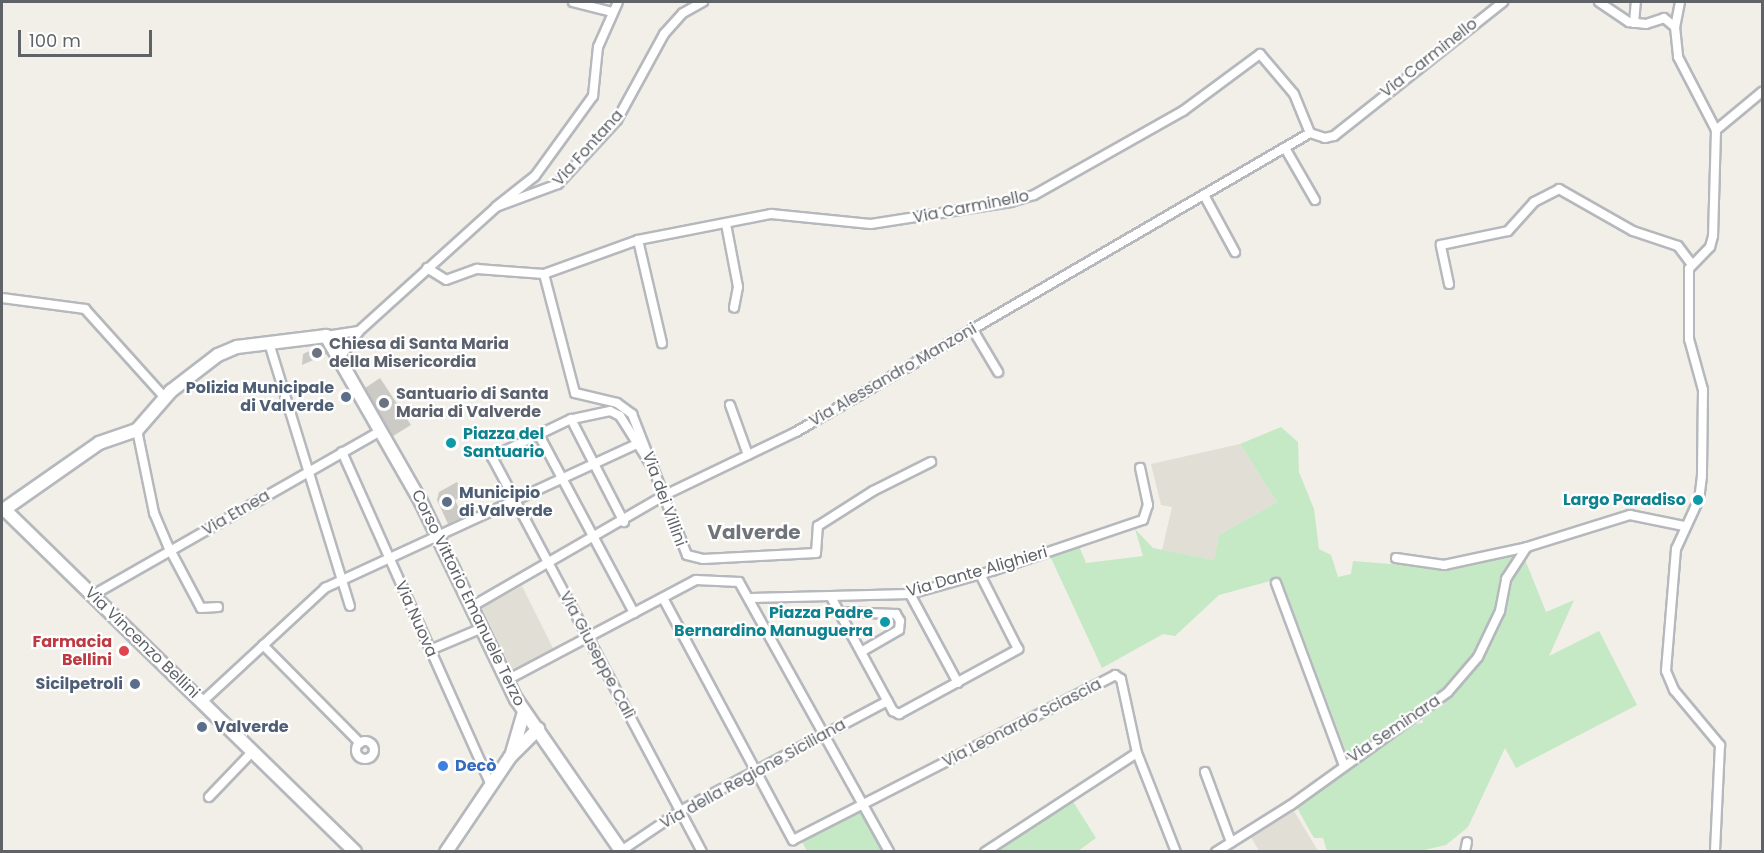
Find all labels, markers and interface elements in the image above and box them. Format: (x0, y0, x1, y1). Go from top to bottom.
street label: Via Carminello (1377, 14, 1481, 102)
scale bar (21, 18, 154, 56)
text: 100 m (29, 28, 81, 53)
street label: Via Fontana (549, 106, 627, 190)
street label: Via Carminello (911, 186, 1031, 228)
street label: Via Alessandro Manzoni (806, 319, 980, 431)
place label: Chiesa di Santa Maria della Misericordia (329, 334, 509, 372)
marker: Chiesa di Santa Maria della Misericordia (310, 346, 324, 360)
place label: Polizia Municipale di Valverde (186, 378, 334, 416)
place label: Santuario di Santa Maria di Valverde (396, 384, 549, 422)
marker: Polizia Municipale di Valverde (339, 390, 353, 404)
marker: Santuario di Santa Maria di Valverde (377, 396, 391, 410)
place label: Piazza del Santuario (463, 424, 544, 462)
marker: Piazza del Santuario (444, 436, 458, 450)
street label: Via dei Villini (638, 449, 690, 549)
place label: Municipio di Valverde (459, 483, 553, 521)
street label: Via Etnea (199, 486, 273, 540)
street label: Corso Vittorio Emanuele Terzo (407, 487, 529, 709)
place label: Largo Paradiso (1563, 490, 1686, 510)
marker: Largo Paradiso (1691, 493, 1705, 507)
marker: Municipio di Valverde (440, 495, 454, 509)
district label: Valverde (707, 520, 801, 544)
street label: Via Dante Alighieri (904, 543, 1050, 601)
street label: Via Nuova (391, 578, 441, 660)
street label: Via Vincenzo Bellini (81, 583, 203, 703)
street label: Via Giuseppe Calì (555, 588, 639, 722)
place label: Piazza Padre Bernardino Manuguerra (674, 603, 873, 641)
marker: Piazza Padre Bernardino Manuguerra (878, 615, 892, 629)
place label: Farmacia Bellini (32, 632, 112, 670)
marker: Farmacia Bellini (117, 644, 131, 658)
place label: Sicilpetroli (36, 674, 123, 694)
street label: Via Leonardo Sciascia (939, 675, 1105, 771)
marker: Sicilpetroli (128, 677, 142, 691)
street label: Via Seminara (1344, 691, 1444, 767)
street label: Via della Regione Siciliana (657, 715, 849, 833)
place label: Valverde (214, 717, 289, 737)
marker: Valverde (195, 720, 209, 734)
place label: Decò (455, 756, 496, 776)
marker: Decò (436, 759, 450, 773)

